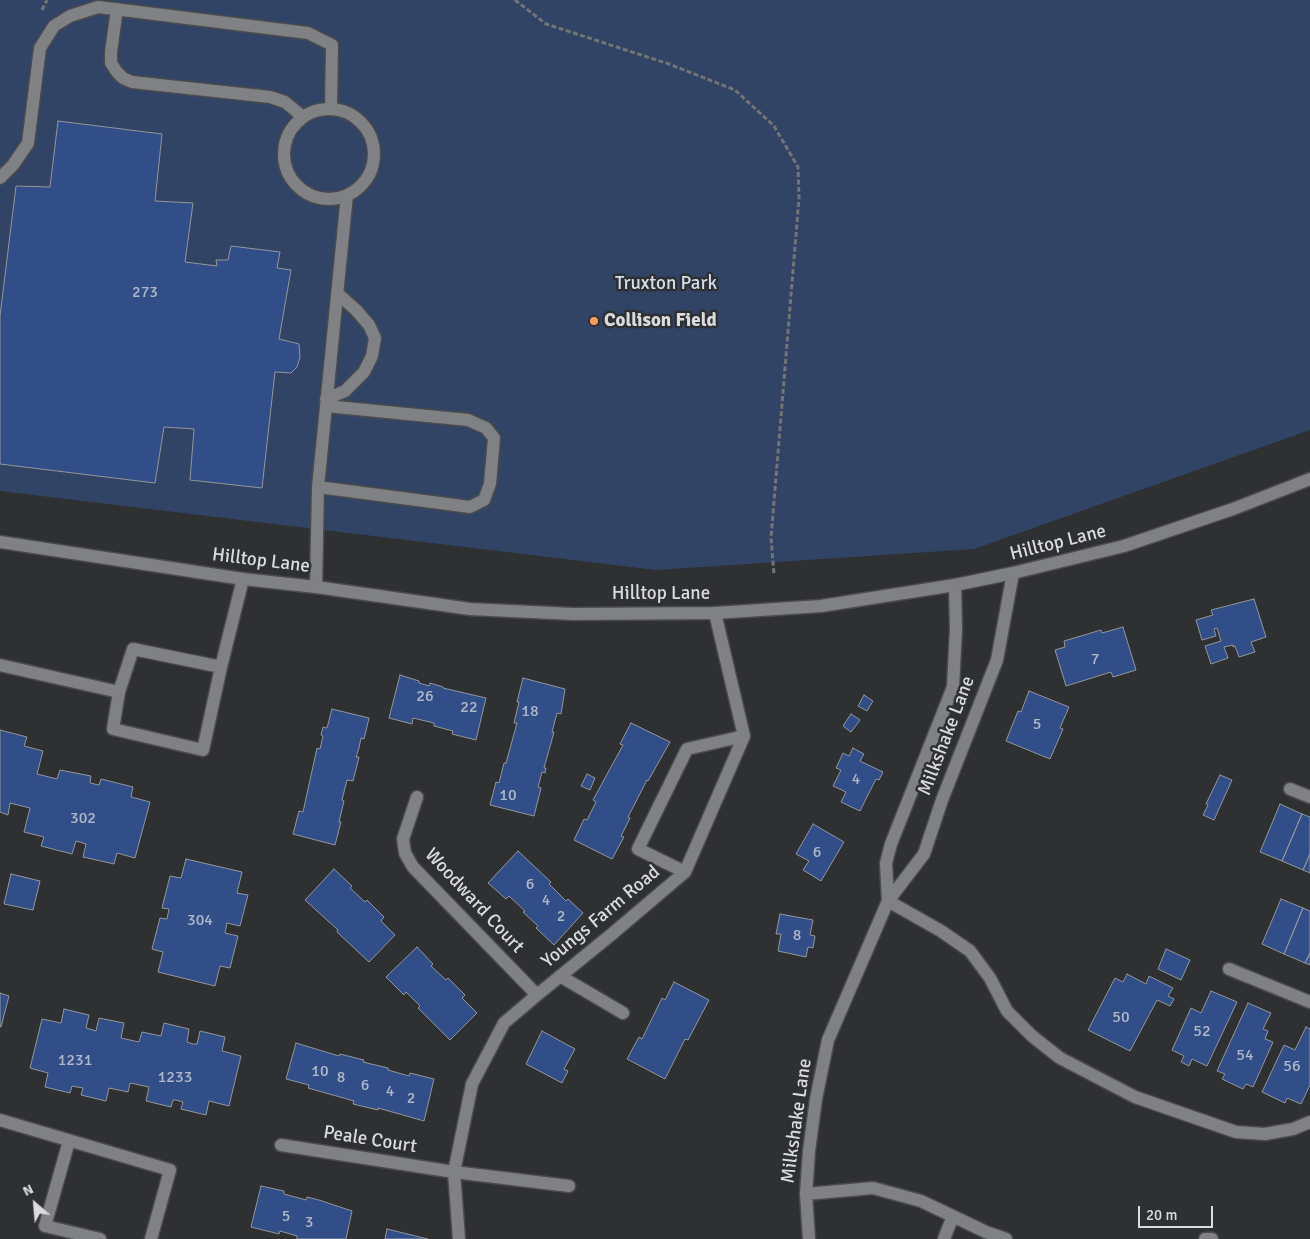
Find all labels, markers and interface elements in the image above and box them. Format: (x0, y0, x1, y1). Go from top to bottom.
park label: Truxton Park (615, 273, 717, 295)
house number: 273 (132, 283, 158, 303)
place label: Collison Field (604, 310, 717, 332)
marker: Collison Field (588, 315, 600, 327)
street label: Hilltop Lane (1007, 520, 1109, 566)
street label: Hilltop Lane (211, 544, 311, 578)
street label: Hilltop Lane (612, 583, 710, 605)
house number: 7 (1091, 650, 1099, 670)
street label: Milkshake Lane (914, 673, 980, 799)
house number: 26 (416, 687, 434, 707)
house number: 22 (460, 698, 478, 718)
house number: 18 (521, 702, 539, 722)
house number: 5 (1033, 715, 1041, 735)
house number: 4 (852, 770, 860, 790)
house number: 10 (499, 786, 517, 806)
house number: 302 (70, 809, 96, 829)
house number: 6 (813, 843, 821, 863)
street label: Woodward Court (420, 844, 528, 958)
street label: Youngs Farm Road (537, 861, 665, 973)
house number: 6 (526, 875, 534, 895)
house number: 4 (542, 891, 550, 911)
house number: 2 (557, 907, 565, 927)
house number: 304 (187, 911, 213, 931)
house number: 8 (793, 926, 801, 946)
house number: 50 (1112, 1008, 1130, 1028)
house number: 52 (1193, 1022, 1211, 1042)
house number: 54 (1236, 1046, 1254, 1066)
house number: 1231 (58, 1051, 92, 1071)
street label: Milkshake Lane (777, 1057, 817, 1185)
house number: 56 (1283, 1057, 1301, 1077)
house number: 10 (311, 1062, 329, 1082)
house number: 1233 (158, 1068, 192, 1088)
house number: 8 (337, 1068, 345, 1088)
house number: 6 (361, 1076, 369, 1096)
house number: 4 (386, 1082, 394, 1102)
house number: 2 (407, 1089, 415, 1109)
street label: Peale Court (322, 1121, 418, 1159)
north arrow (10, 1179, 60, 1229)
text: N (20, 1180, 36, 1200)
scale bar (1140, 1196, 1215, 1228)
text: 20 m (1146, 1206, 1177, 1224)
house number: 5 (282, 1207, 290, 1227)
house number: 3 (305, 1213, 313, 1233)

